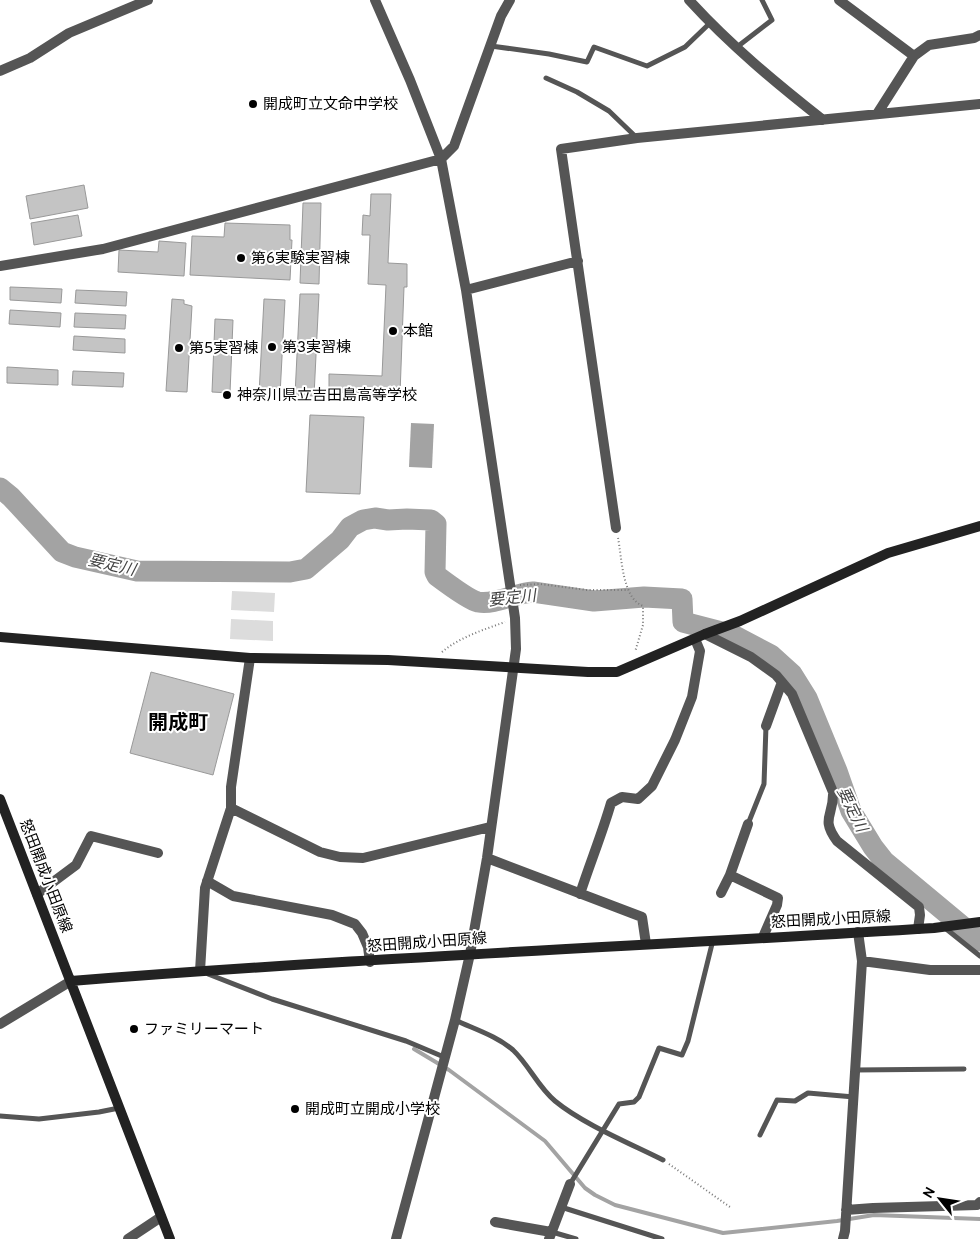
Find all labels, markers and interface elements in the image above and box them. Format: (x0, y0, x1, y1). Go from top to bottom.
place label: 開成町立文命中学校 (263, 96, 398, 115)
marker: 開成町立文命中学校 (247, 98, 259, 110)
place label: 第6実験実習棟 (251, 249, 350, 269)
marker: 第6実験実習棟 (235, 252, 247, 264)
place label: 本館 (403, 323, 433, 342)
marker: 本館 (387, 325, 399, 337)
place label: 第3実習棟 (282, 338, 351, 358)
place label: 第5実習棟 (189, 339, 258, 359)
marker: 第3実習棟 (266, 341, 278, 353)
marker: 第5実習棟 (173, 342, 185, 354)
place label: 神奈川県立吉田島高等学校 (237, 387, 417, 406)
marker: 神奈川県立吉田島高等学校 (221, 389, 233, 401)
water label: 要定川 (86, 551, 139, 582)
water label: 要定川 (487, 586, 539, 611)
district label: 開成町 (148, 711, 208, 737)
water label: 要定川 (832, 784, 872, 838)
street label: 怒田開成小田原線 (14, 817, 75, 936)
street label: 怒田開成小田原線 (771, 908, 892, 933)
street label: 怒田開成小田原線 (367, 930, 488, 957)
place label: ファミリーマート (144, 1021, 264, 1040)
marker: ファミリーマート (128, 1023, 140, 1035)
place label: 開成町立開成小学校 (305, 1101, 440, 1120)
marker: 開成町立開成小学校 (289, 1103, 301, 1115)
north arrow (915, 1174, 965, 1224)
text: N (920, 1185, 940, 1202)

